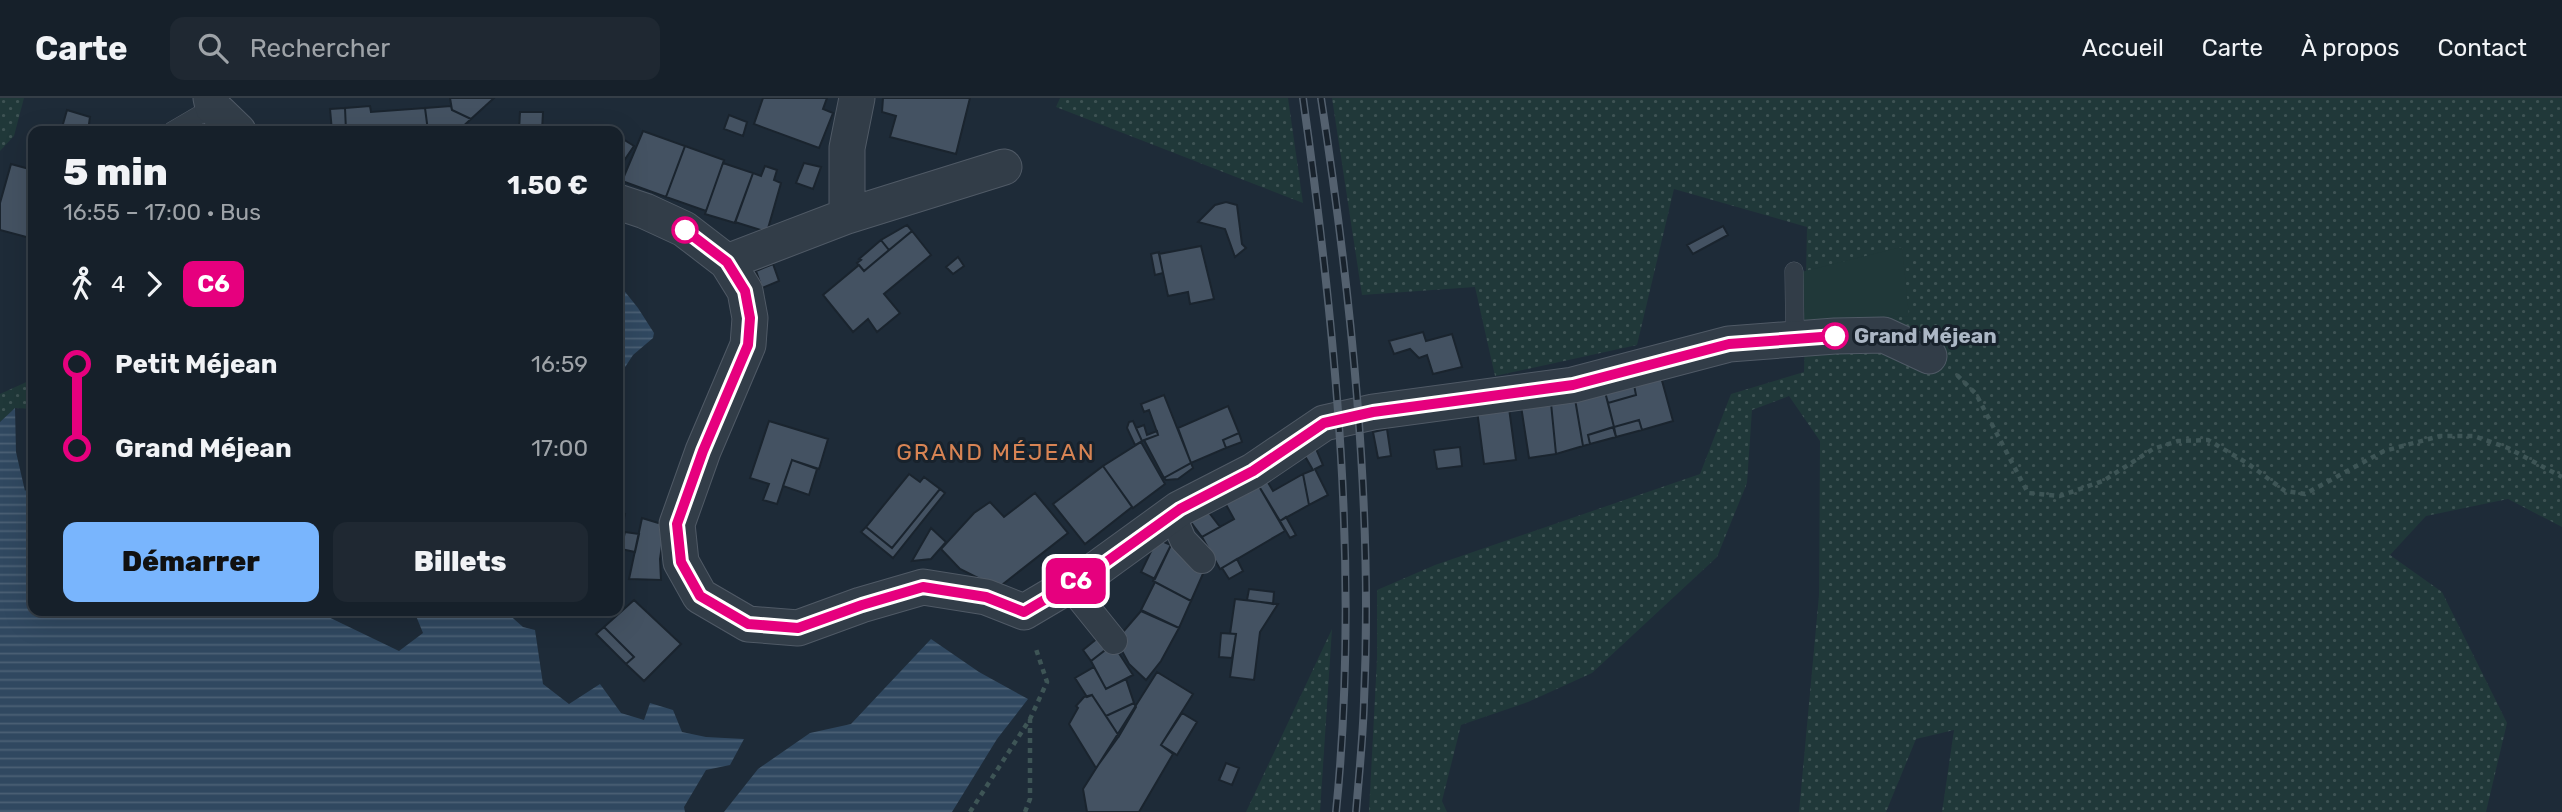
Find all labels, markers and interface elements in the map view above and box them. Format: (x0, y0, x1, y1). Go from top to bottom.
search box (170, 17, 660, 80)
text: Carte (35, 29, 128, 68)
icon: search (194, 29, 232, 67)
text: Rechercher (250, 33, 390, 64)
text: Accueil (2082, 34, 2164, 62)
text: Carte (2202, 34, 2263, 62)
text: À propos (2301, 34, 2400, 62)
text: Contact (2438, 34, 2527, 62)
text: 5 min (63, 149, 168, 195)
text: 1.50 € (507, 170, 588, 201)
text: 16:55 – 17:00 · Bus (63, 198, 261, 226)
unlabelled marker (672, 217, 698, 243)
icon: walk (63, 265, 101, 303)
icon: forward (135, 265, 173, 303)
text: 4 (111, 270, 125, 298)
text: C6 (197, 270, 230, 298)
marker: Grand Méjean (1822, 323, 1848, 349)
place label: Grand Méjean (1854, 323, 1997, 348)
text: Petit Méjean (115, 349, 277, 380)
text: 16:59 (531, 350, 588, 378)
text: Grand Méjean (115, 433, 292, 464)
text: 17:00 (531, 434, 588, 462)
district label: GRAND MÉJEAN (896, 438, 1096, 466)
button: Démarrer (63, 522, 319, 602)
button: Billets (333, 522, 588, 602)
line badge: C6 (1044, 558, 1108, 604)
text: C6 (1060, 567, 1092, 595)

